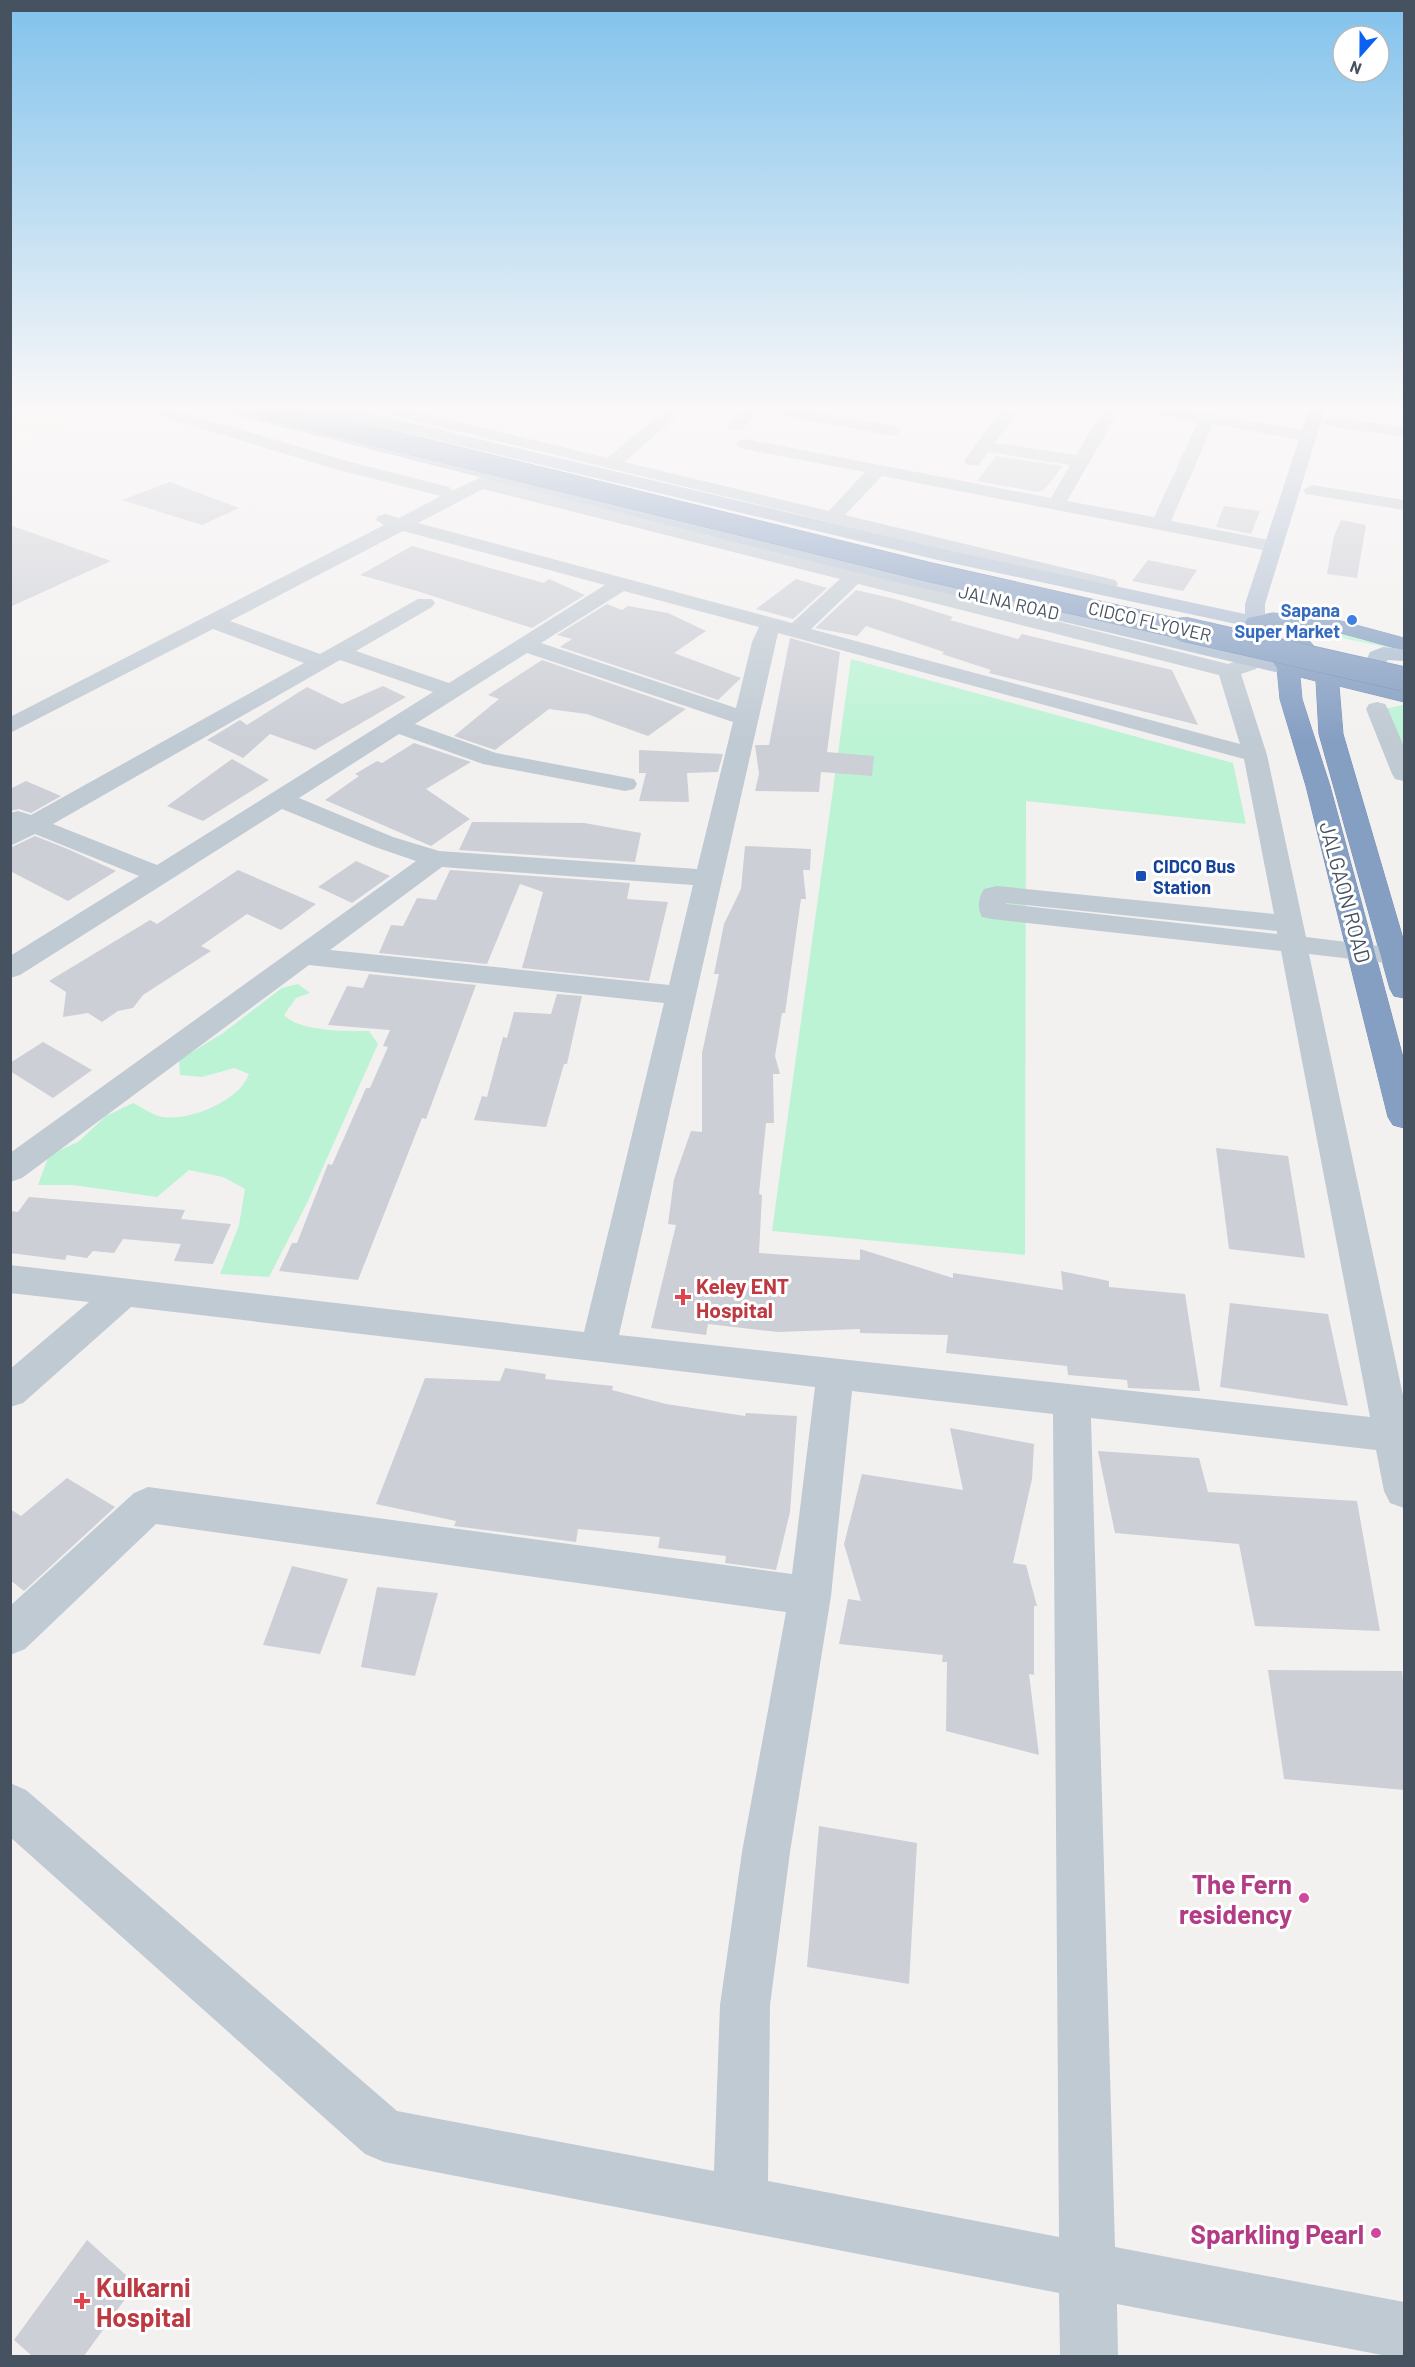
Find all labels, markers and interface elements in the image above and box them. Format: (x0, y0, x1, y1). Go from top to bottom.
north arrow (1331, 24, 1391, 84)
text: N (1347, 58, 1364, 79)
street label: JALNA ROAD (957, 580, 1061, 624)
street label: CIDCO FLYOVER (1086, 596, 1214, 646)
place label: Sapana Super Market (1235, 599, 1340, 642)
marker: Sapana Super Market (1345, 613, 1359, 627)
street label: JALGAON ROAD (1315, 819, 1377, 965)
place label: CIDCO Bus Station (1153, 855, 1235, 898)
marker: CIDCO Bus Station (1134, 869, 1148, 883)
place label: Keley ENT Hospital (696, 1273, 789, 1322)
marker: Keley ENT Hospital (674, 1288, 692, 1306)
place label: The Fern residency (1179, 1868, 1292, 1929)
marker: The Fern residency (1297, 1891, 1311, 1905)
place label: Sparkling Pearl (1191, 2218, 1364, 2249)
marker: Sparkling Pearl (1369, 2226, 1383, 2240)
place label: Kulkarni Hospital (96, 2271, 191, 2332)
marker: Kulkarni Hospital (73, 2292, 91, 2310)

